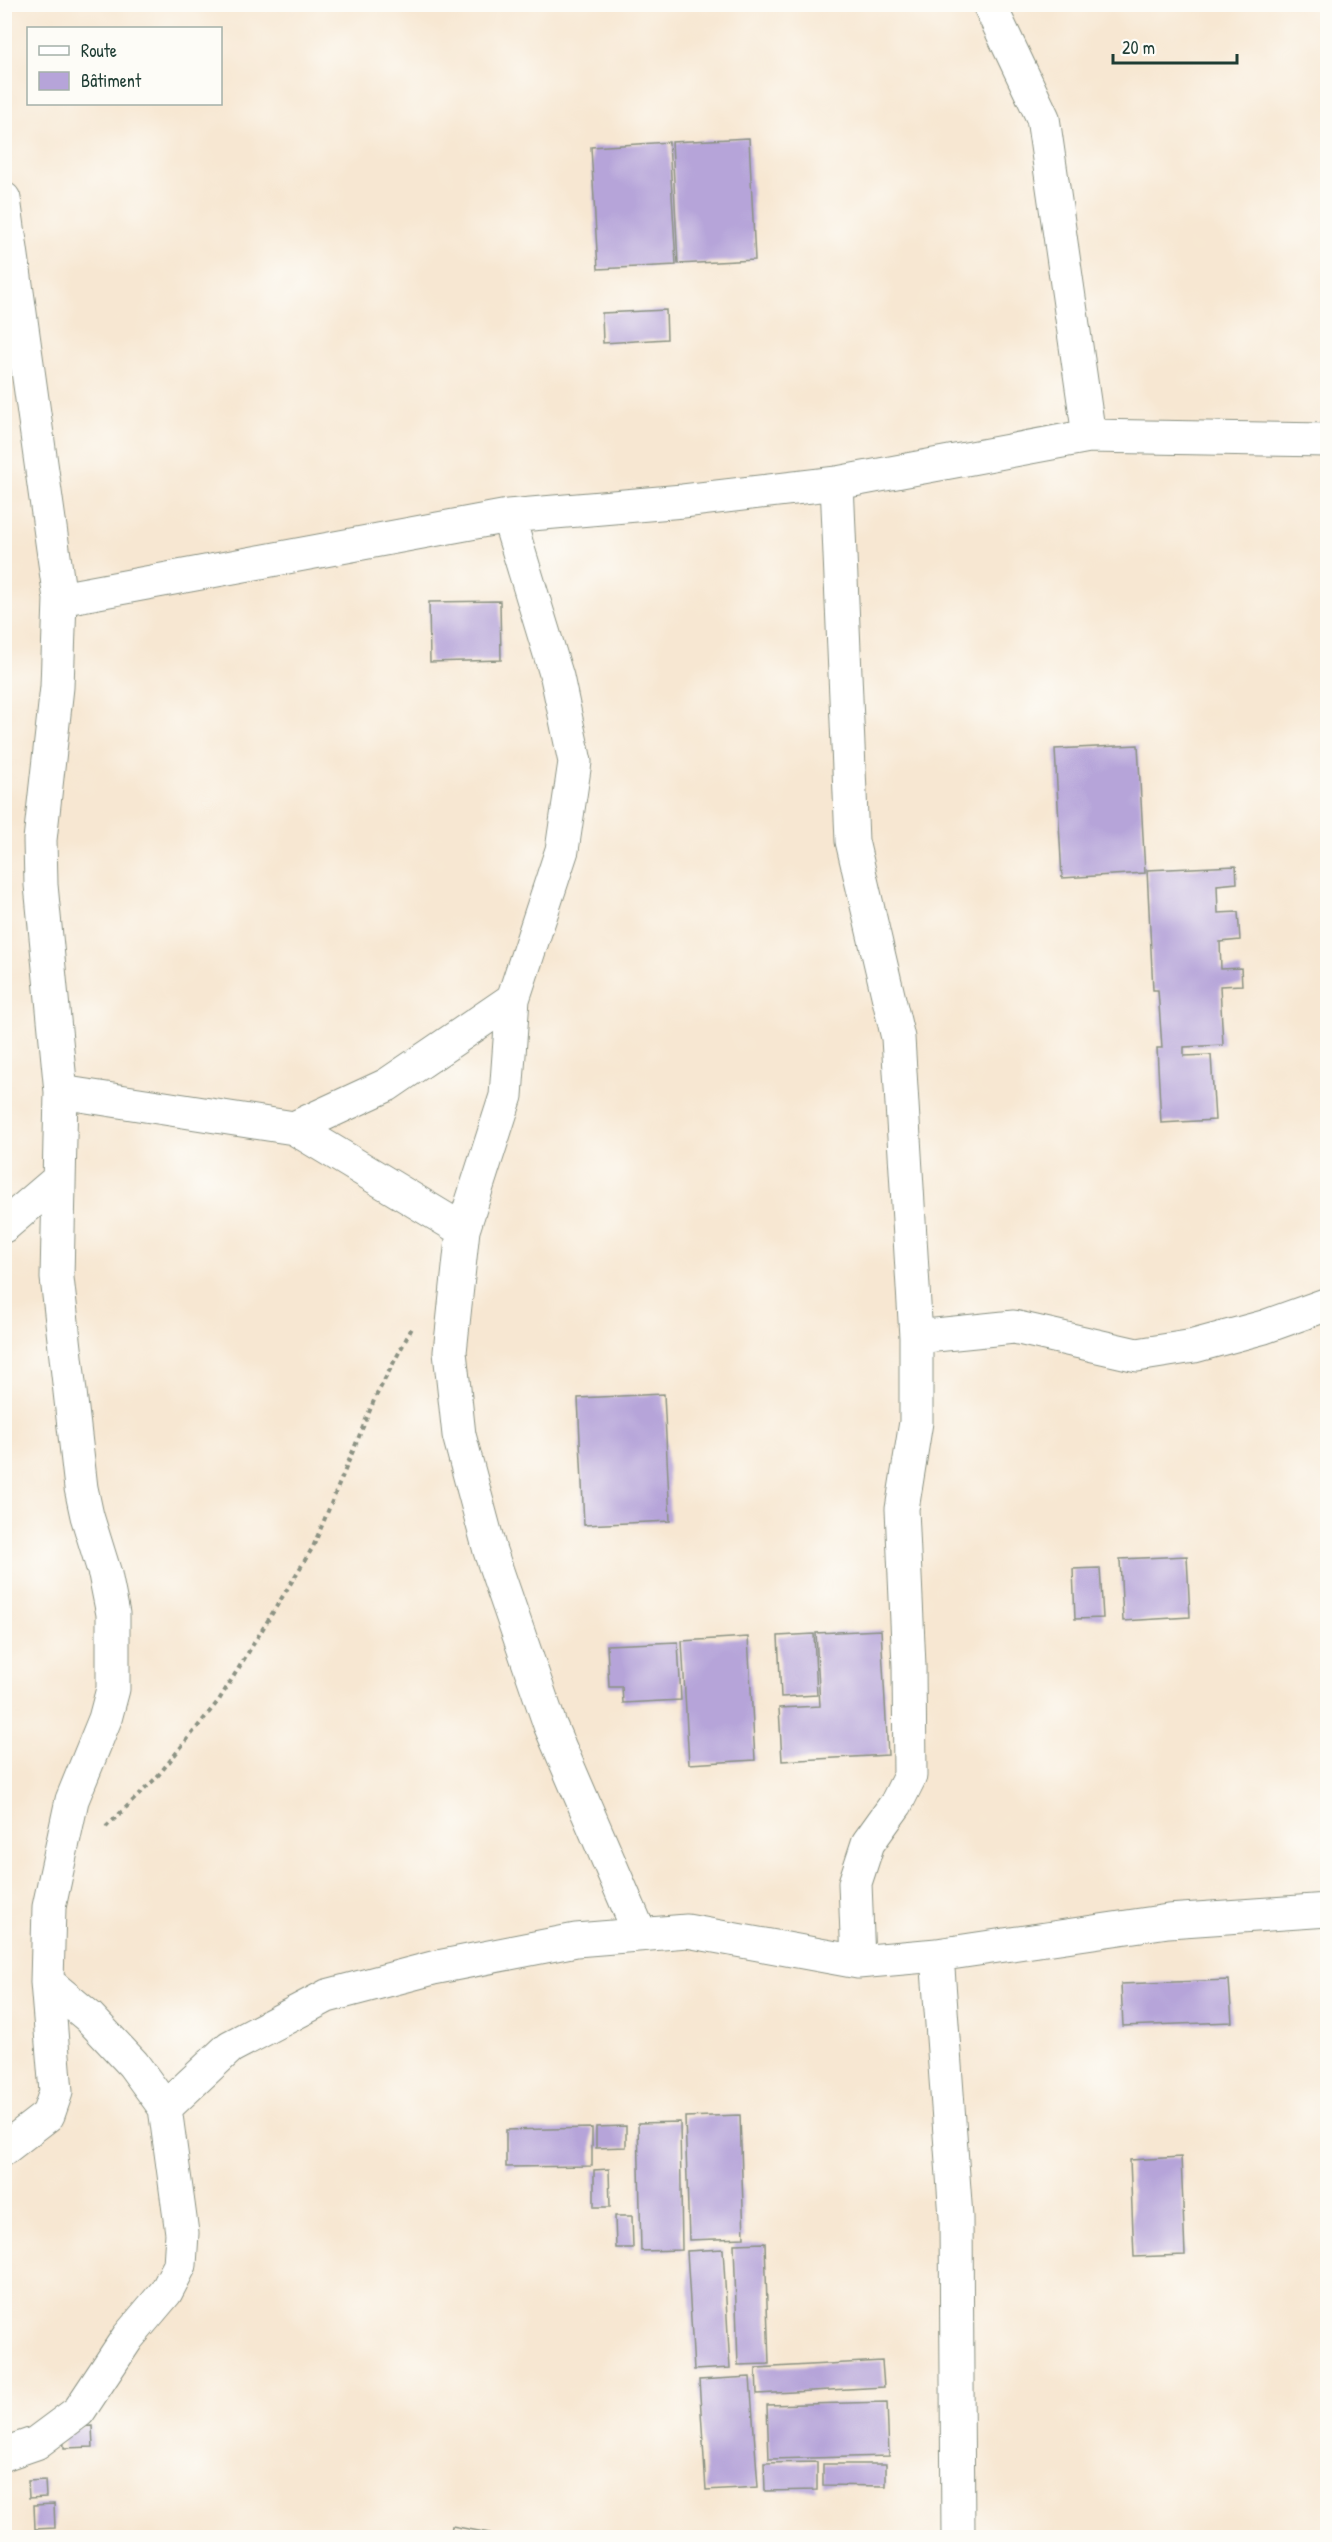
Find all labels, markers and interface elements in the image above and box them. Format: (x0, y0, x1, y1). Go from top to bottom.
legend (27, 27, 222, 105)
scale bar (1113, 27, 1238, 65)
text: 20 m (1122, 35, 1155, 60)
text: Route (81, 38, 117, 63)
text: Bâtiment (81, 68, 142, 93)

